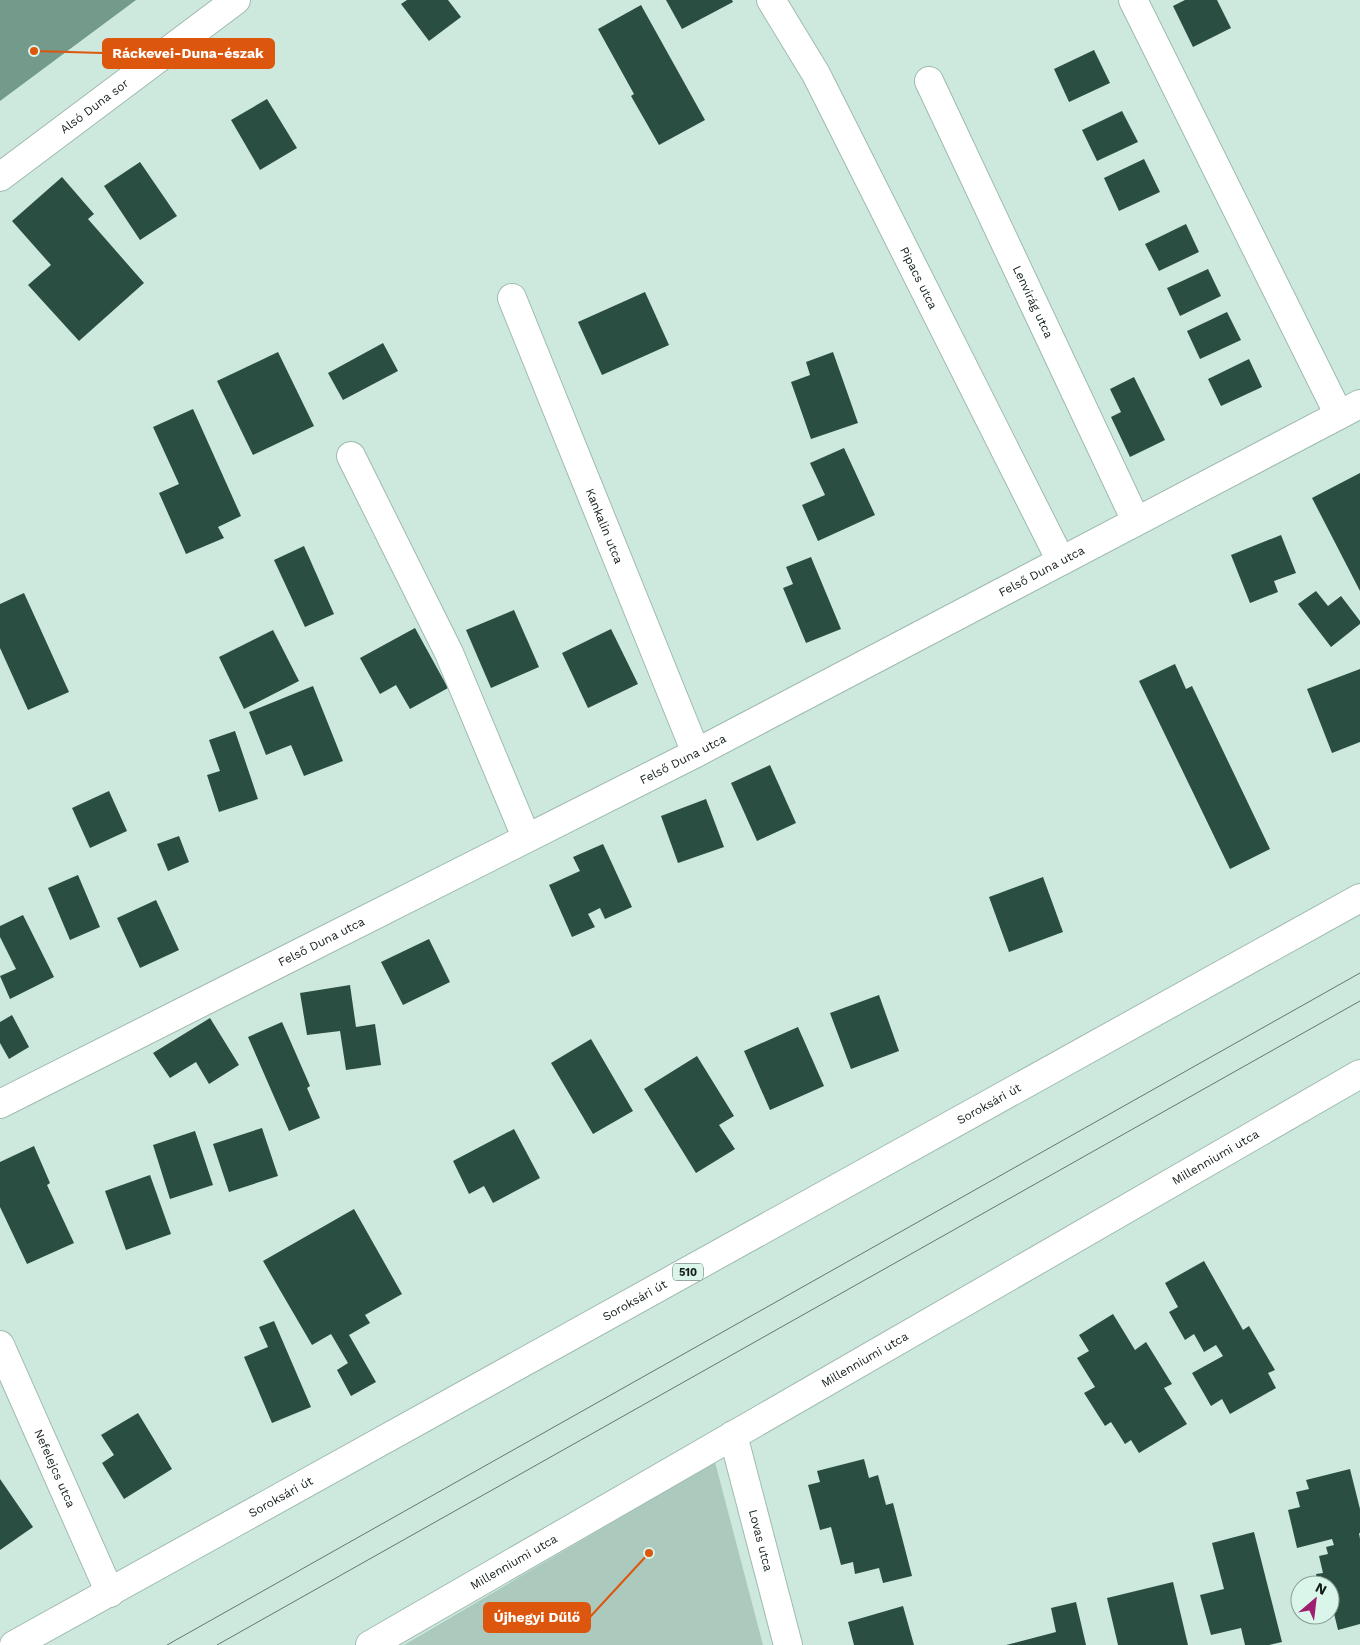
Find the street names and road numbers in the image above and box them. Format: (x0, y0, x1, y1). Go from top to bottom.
street label: Alsó Duna sor (57, 76, 131, 136)
street label: Pipacs utca (897, 245, 940, 312)
street label: Lenvirág utca (1010, 263, 1056, 341)
street label: Kankalin utca (583, 486, 626, 566)
street label: Felső Duna utca (996, 543, 1087, 600)
street label: Felső Duna utca (637, 731, 729, 787)
street label: Felső Duna utca (276, 914, 367, 970)
street label: Soroksári út (954, 1081, 1023, 1127)
street label: Millenniumi utca (1170, 1127, 1262, 1188)
road number: 510 (673, 1264, 703, 1280)
street label: Soroksári út (600, 1277, 669, 1324)
street label: Millenniumi utca (819, 1329, 911, 1390)
street label: Nefelejcs utca (31, 1427, 78, 1510)
street label: Soroksári út (246, 1474, 315, 1520)
street label: Lovas utca (746, 1508, 775, 1573)
street label: Millenniumi utca (468, 1531, 560, 1593)

